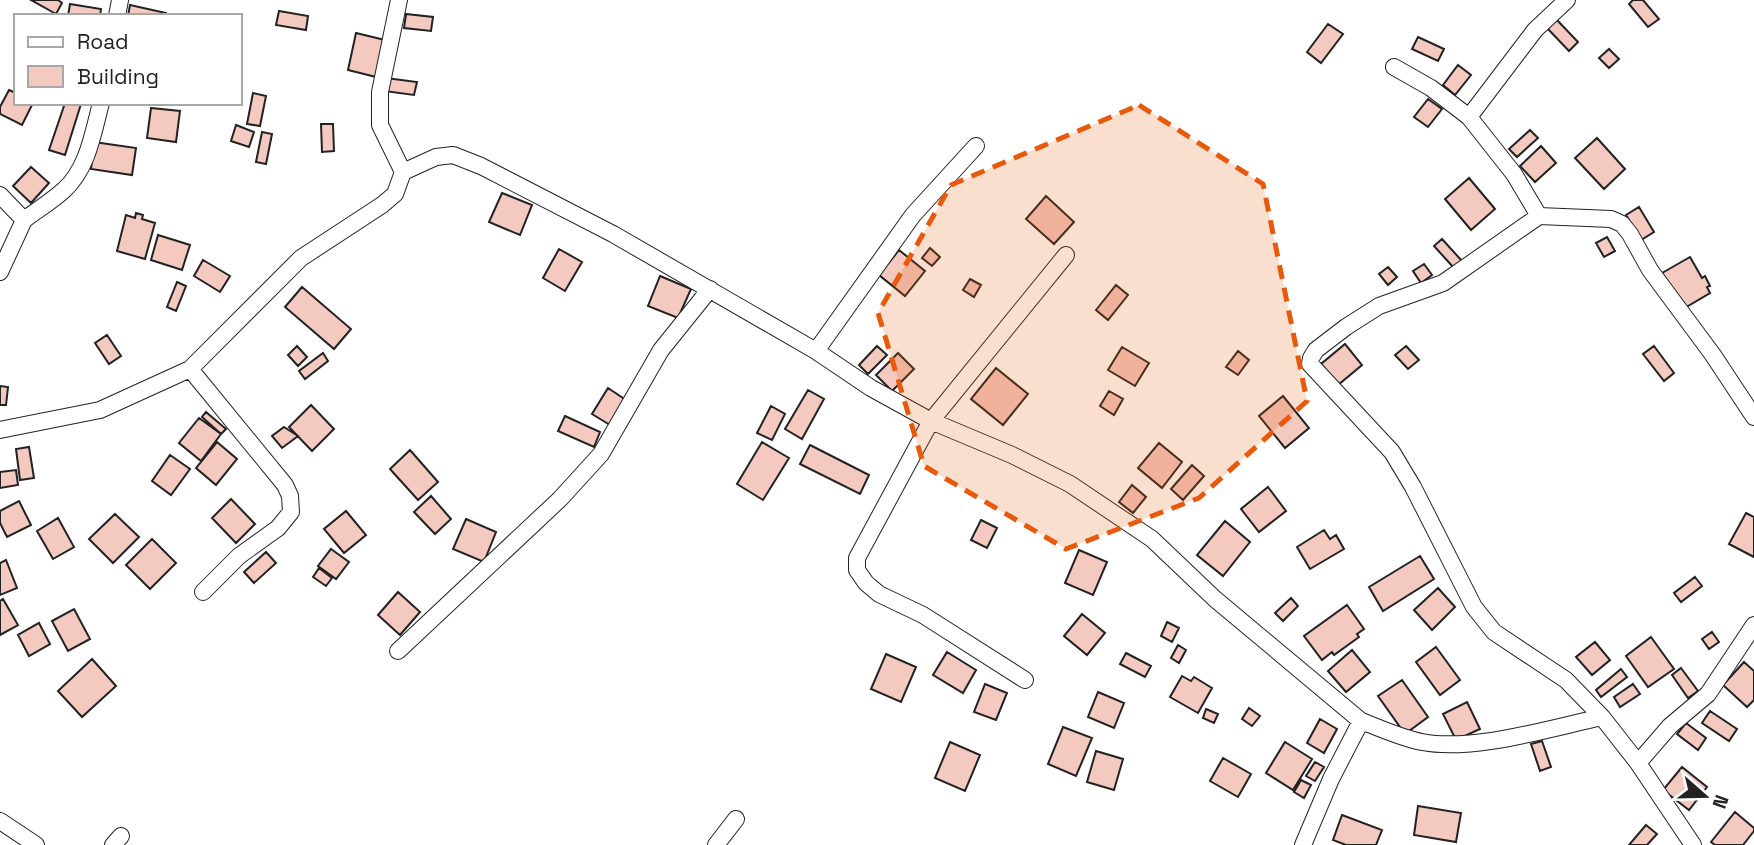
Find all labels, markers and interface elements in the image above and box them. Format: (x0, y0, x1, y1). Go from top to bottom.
legend (14, 14, 242, 105)
text: Road (77, 28, 129, 55)
text: Building (77, 63, 159, 90)
north arrow (1670, 761, 1740, 831)
text: N (1707, 791, 1734, 812)

